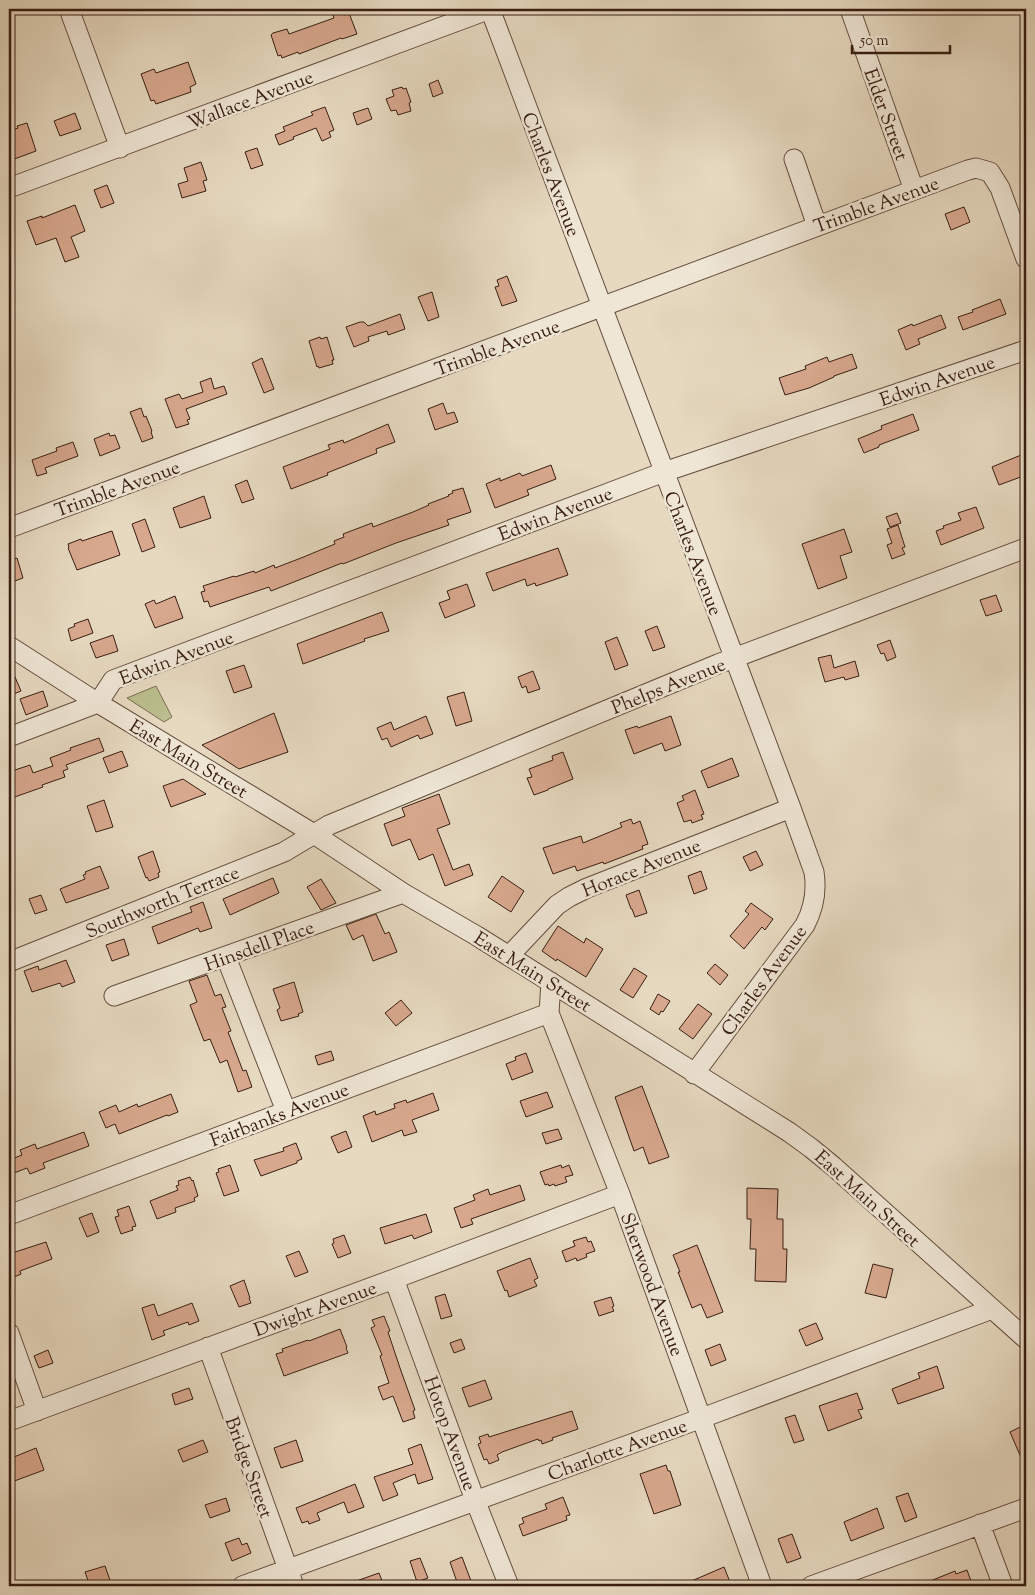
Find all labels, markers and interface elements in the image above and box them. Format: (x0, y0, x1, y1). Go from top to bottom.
scale bar (852, 22, 950, 54)
text: 50 m (859, 31, 889, 52)
street label: Wallace Avenue (184, 65, 318, 138)
street label: Elder Street (856, 65, 914, 165)
street label: Charles Avenue (514, 109, 586, 241)
street label: Trimble Avenue (810, 171, 943, 242)
street label: Trimble Avenue (431, 314, 564, 385)
street label: Edwin Avenue (877, 350, 999, 415)
street label: Trimble Avenue (51, 455, 184, 526)
street label: Edwin Avenue (495, 481, 617, 550)
street label: Charles Avenue (656, 488, 728, 620)
street label: Edwin Avenue (116, 625, 238, 694)
street label: Phelps Avenue (608, 652, 730, 723)
street label: East Main Street (123, 714, 253, 807)
street label: Horace Avenue (578, 833, 706, 905)
street label: Southworth Terrace (82, 860, 244, 947)
street label: Hinsdell Place (201, 915, 319, 980)
street label: Charles Avenue (716, 920, 815, 1042)
street label: East Main Street (468, 926, 596, 1020)
street label: Fairbanks Avenue (206, 1077, 353, 1155)
street label: East Main Street (807, 1145, 926, 1255)
street label: Sherwood Avenue (612, 1209, 689, 1361)
street label: Dwight Avenue (251, 1276, 381, 1345)
street label: Hotop Avenue (415, 1373, 482, 1495)
street label: Bridge Street (217, 1413, 279, 1523)
street label: Charlotte Avenue (544, 1414, 692, 1489)

